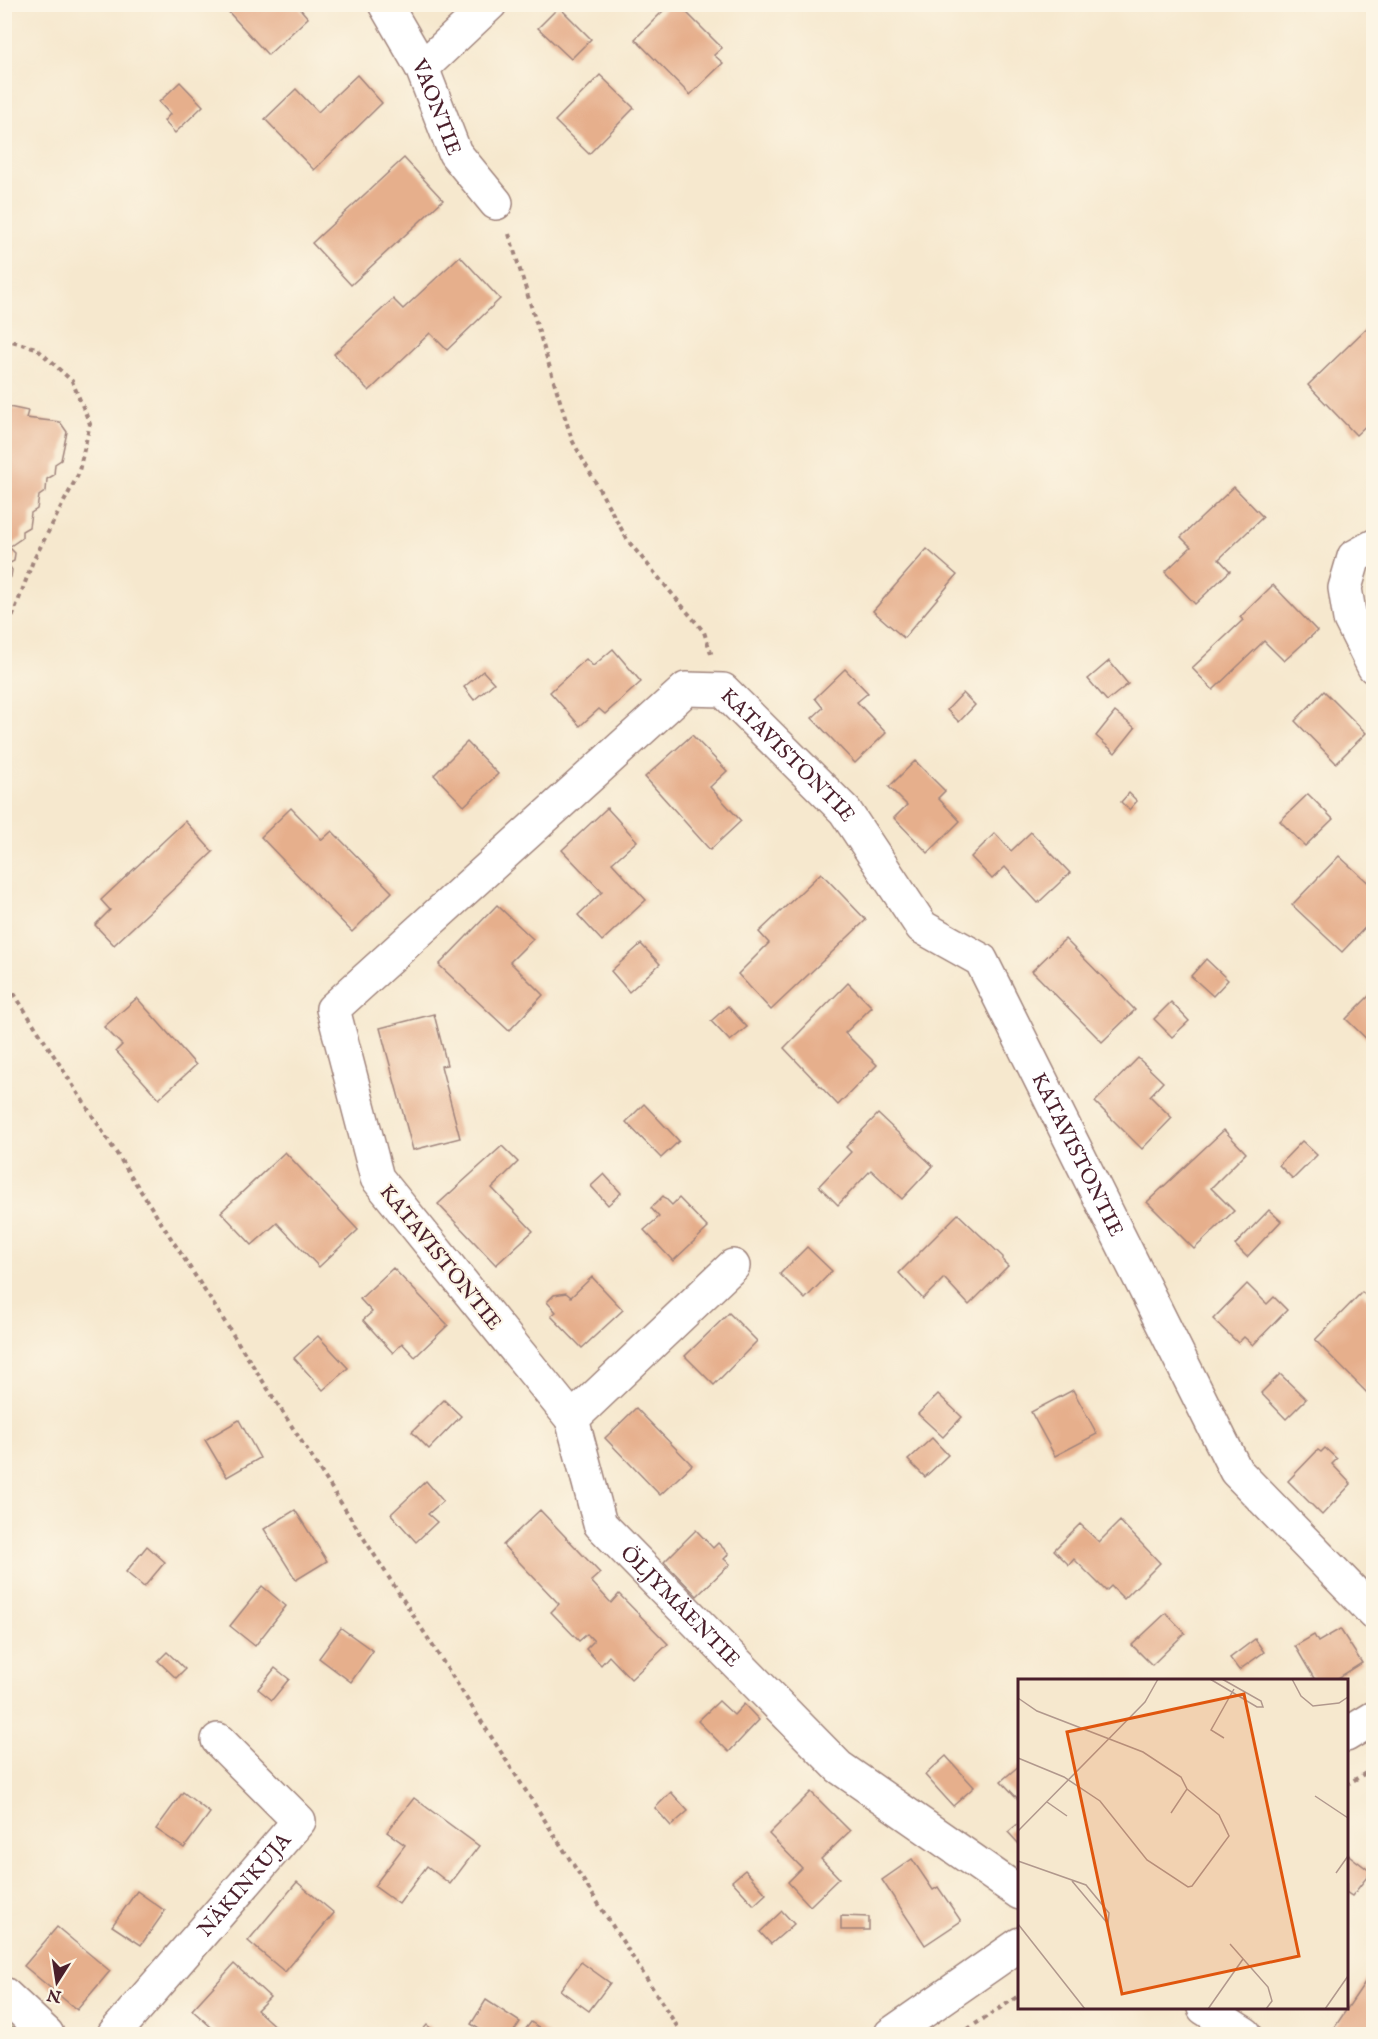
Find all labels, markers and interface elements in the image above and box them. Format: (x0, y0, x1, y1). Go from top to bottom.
street label: VAONTIE (404, 54, 467, 160)
street label: KATAVISTONTIE (714, 683, 861, 828)
street label: KATAVISTONTIE (1024, 1069, 1129, 1242)
street label: KATAVISTONTIE (373, 1180, 507, 1336)
street label: ÖLJYMÄENTIE (614, 1541, 746, 1674)
inset map (1018, 1679, 1348, 2009)
street label: NÄKINKUJA (192, 1827, 298, 1943)
north arrow (27, 1952, 87, 2012)
text: N (45, 1983, 64, 2006)

